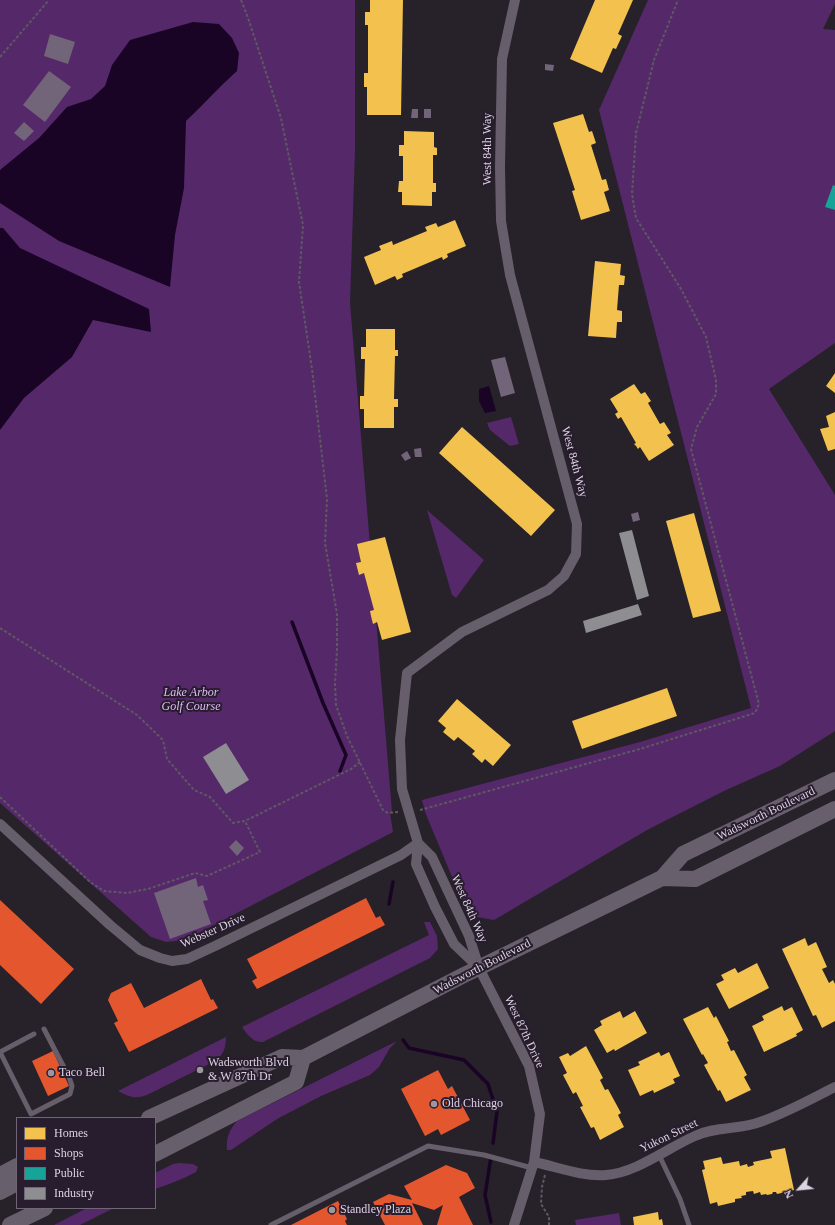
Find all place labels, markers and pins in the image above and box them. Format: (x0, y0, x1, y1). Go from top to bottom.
place label: Wadsworth Blvd & W 87th Dr (208, 1056, 289, 1084)
marker: Wadsworth Blvd & W 87th Dr (195, 1065, 205, 1075)
place label: Taco Bell (59, 1066, 105, 1080)
marker: Taco Bell (46, 1068, 56, 1078)
place label: Old Chicago (442, 1097, 503, 1111)
marker: Old Chicago (429, 1099, 439, 1109)
place label: Standley Plaza (340, 1203, 411, 1217)
marker: Standley Plaza (327, 1205, 337, 1215)

